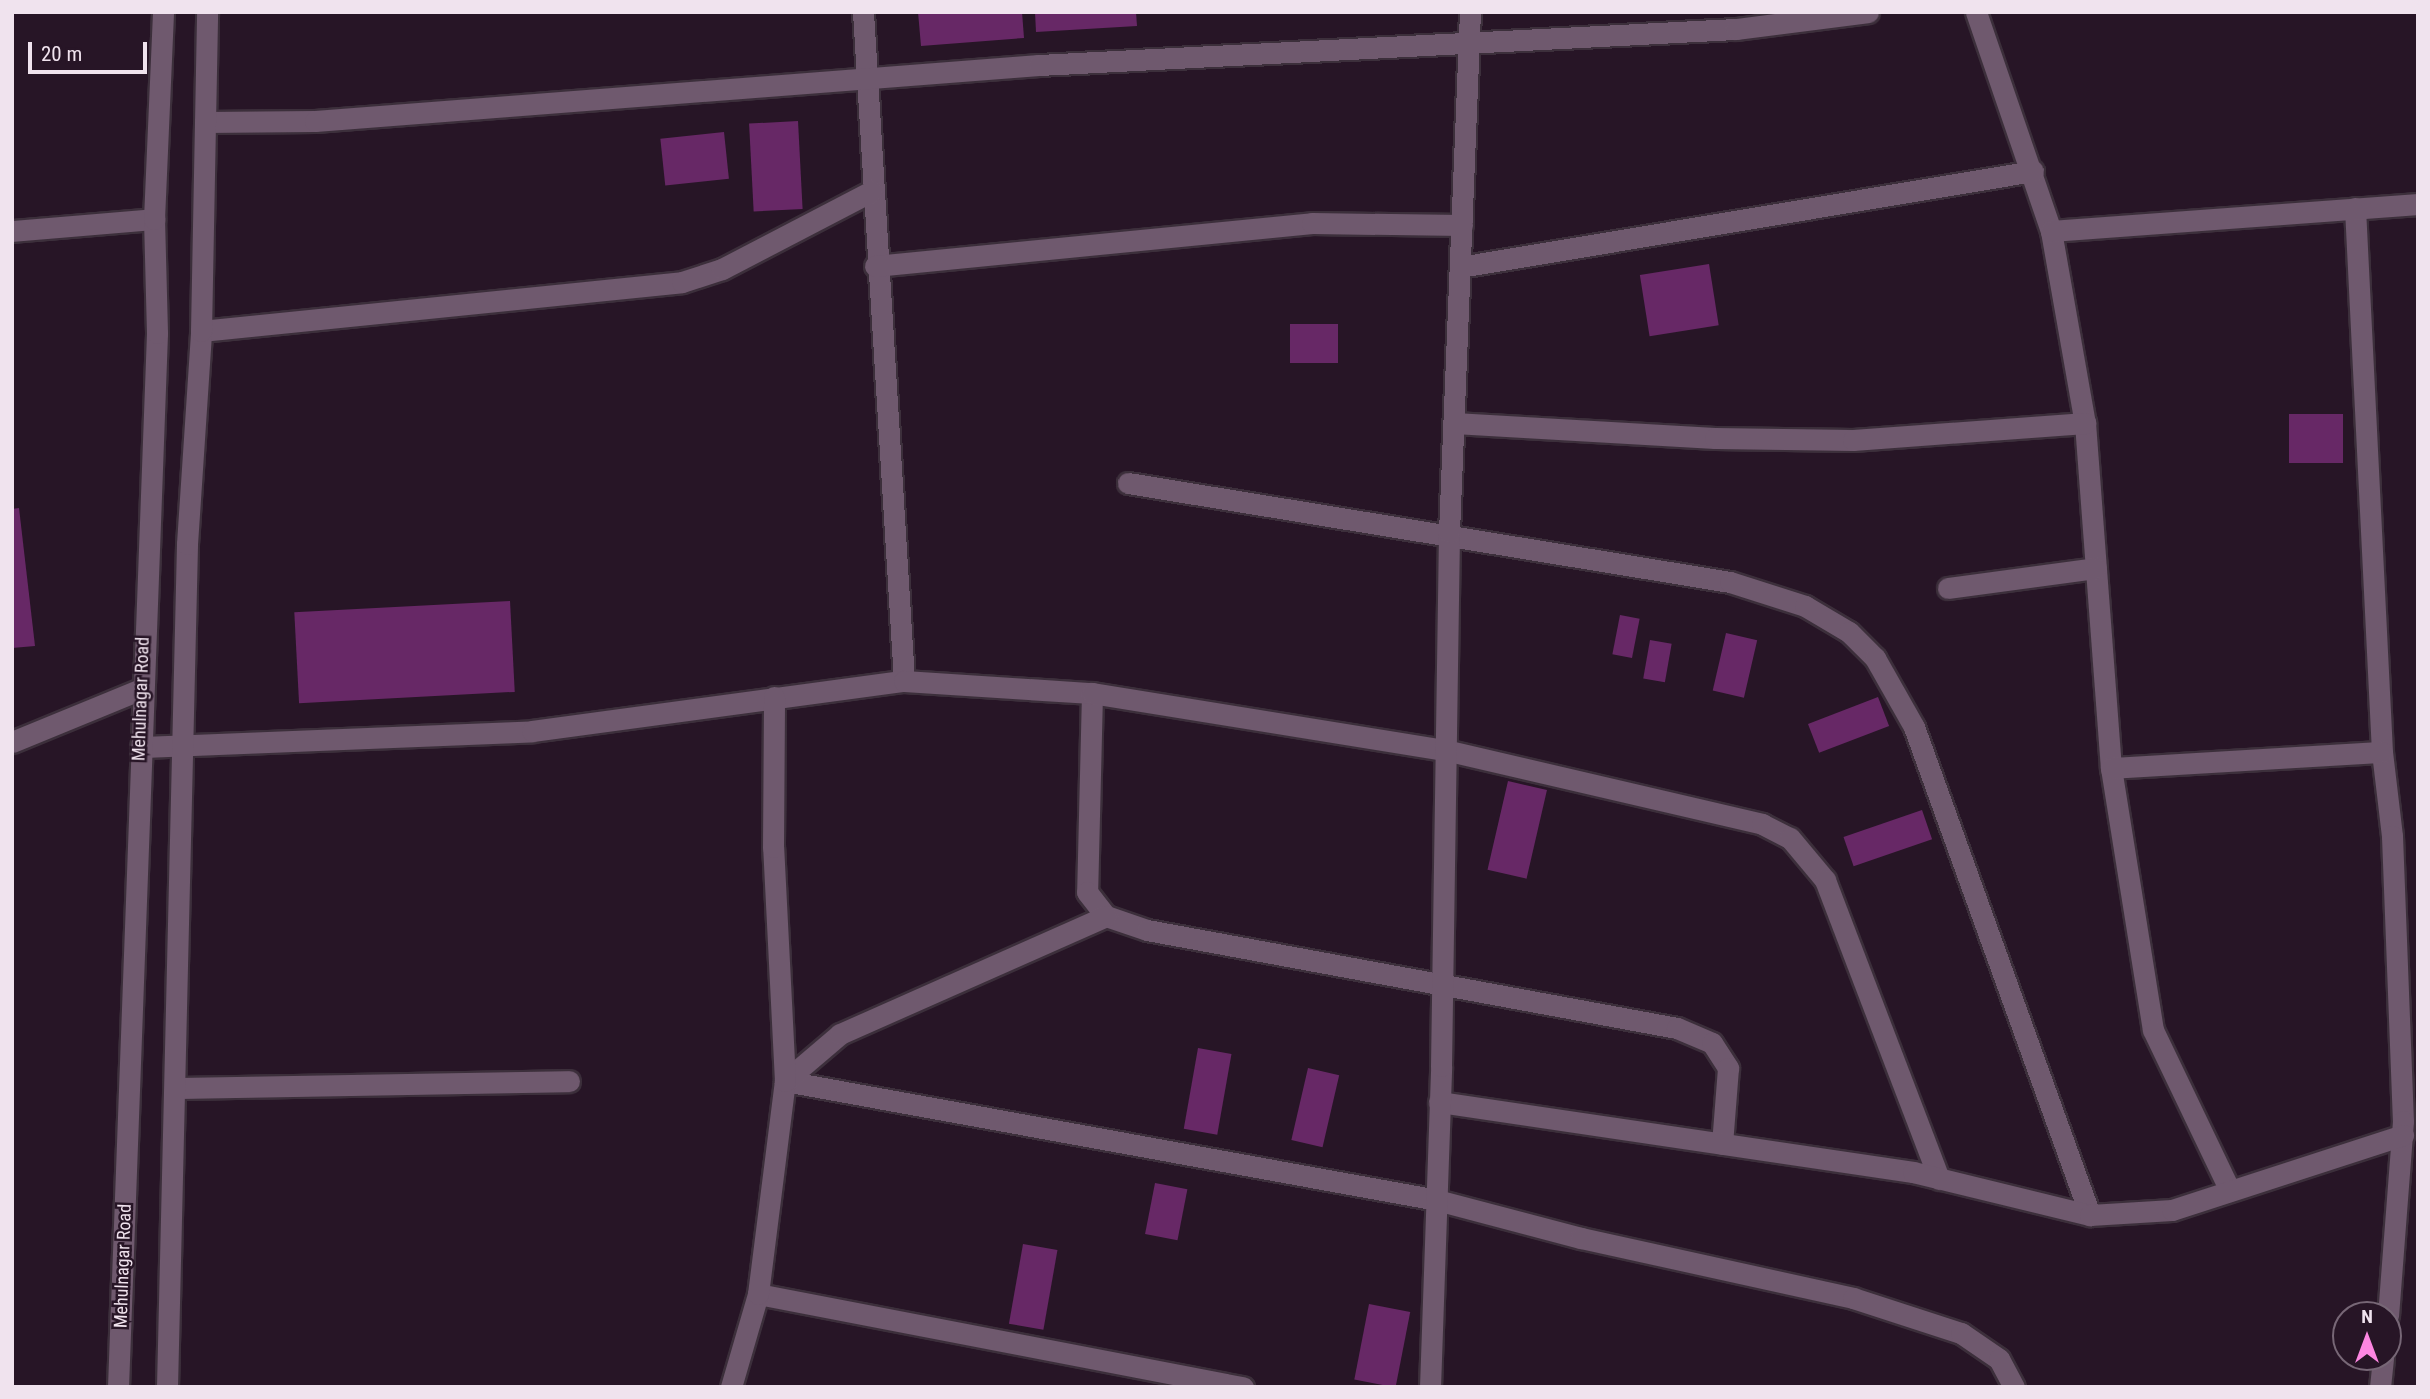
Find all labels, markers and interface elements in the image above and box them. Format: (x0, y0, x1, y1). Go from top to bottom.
scale bar (32, 28, 150, 72)
text: 20 m (41, 42, 82, 66)
street label: Mehulnagar Road (128, 637, 154, 761)
street label: Mehulnagar Road (110, 1204, 136, 1328)
north arrow (2332, 1301, 2402, 1371)
text: N (2361, 1305, 2373, 1328)

